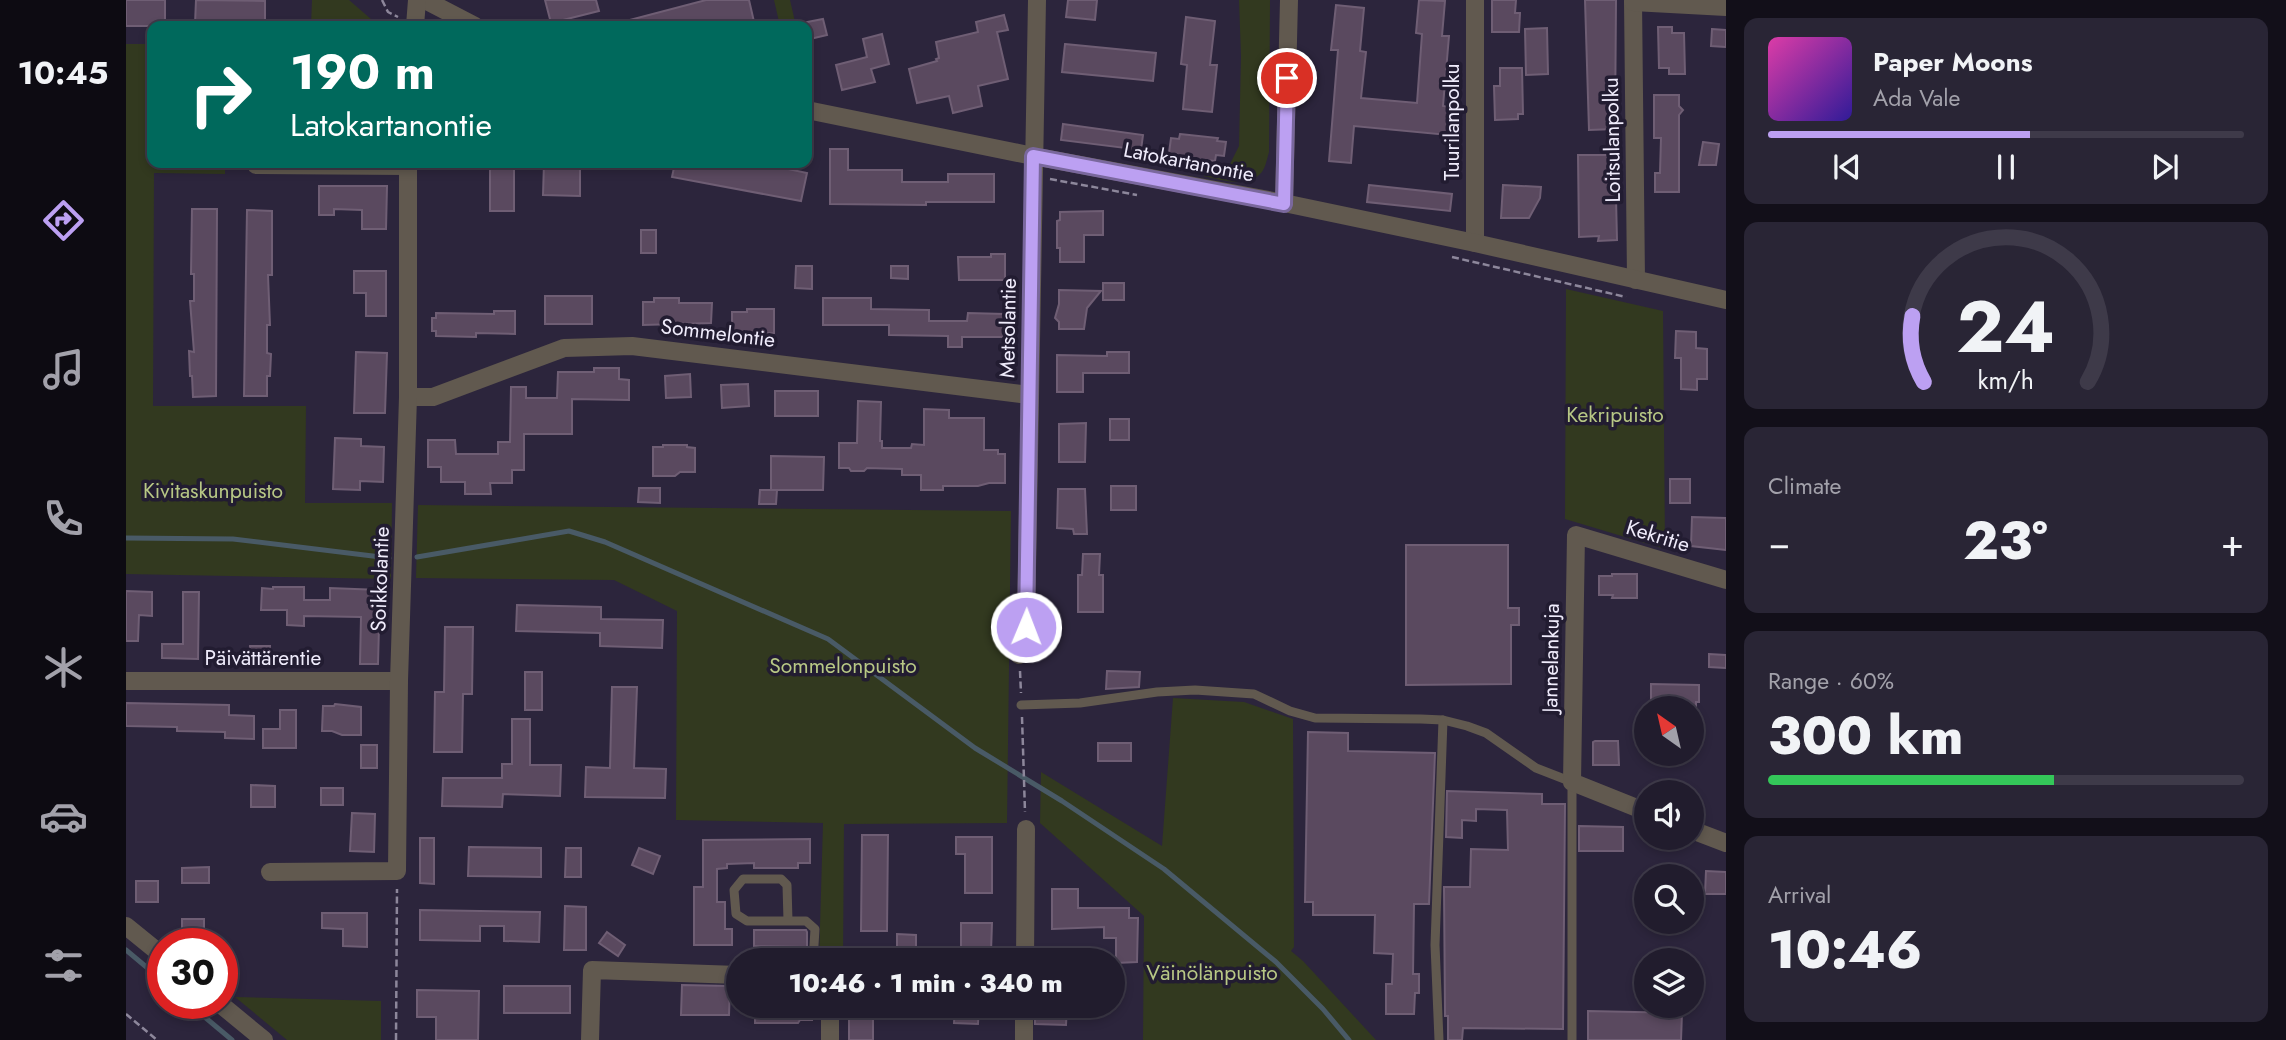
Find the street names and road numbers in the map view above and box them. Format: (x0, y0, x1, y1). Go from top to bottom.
street label: Tuurilanpolku (1437, 63, 1467, 181)
street label: Loitsulanpolku (1596, 77, 1628, 203)
street label: Latokartanontie (1121, 135, 1257, 189)
street label: Metsolantie (992, 278, 1024, 378)
street label: Sommelontie (659, 311, 777, 355)
street label: Kekritie (1622, 512, 1694, 560)
street label: Soikkolantie (363, 526, 397, 632)
street label: Jannelankuja (1535, 603, 1567, 716)
street label: Päivättärentie (205, 643, 322, 673)

